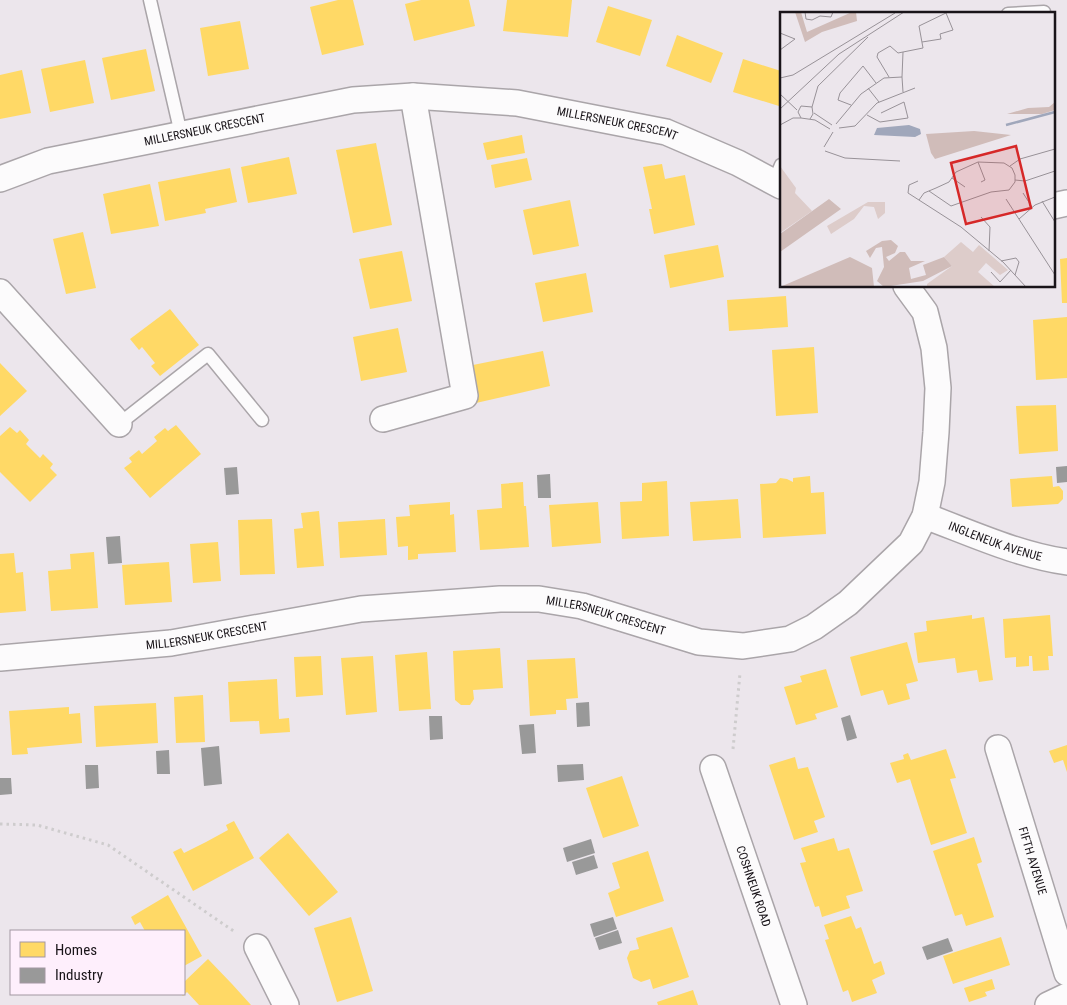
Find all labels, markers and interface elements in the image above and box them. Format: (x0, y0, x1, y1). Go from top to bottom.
inset map (780, 12, 1054, 288)
street label: MILLERSNEUK CRESCENT (556, 104, 680, 143)
street label: MILLERSNEUK CRESCENT (143, 111, 266, 149)
street label: INGLENEUK AVENUE (947, 519, 1044, 564)
street label: MILLERSNEUK CRESCENT (545, 593, 667, 638)
street label: MILLERSNEUK CRESCENT (145, 619, 269, 652)
street label: FIFTH AVENUE (1016, 825, 1050, 897)
street label: COSHNEUK ROAD (733, 844, 774, 929)
legend (10, 930, 185, 995)
text: Homes (55, 941, 97, 959)
text: Industry (55, 966, 103, 984)

